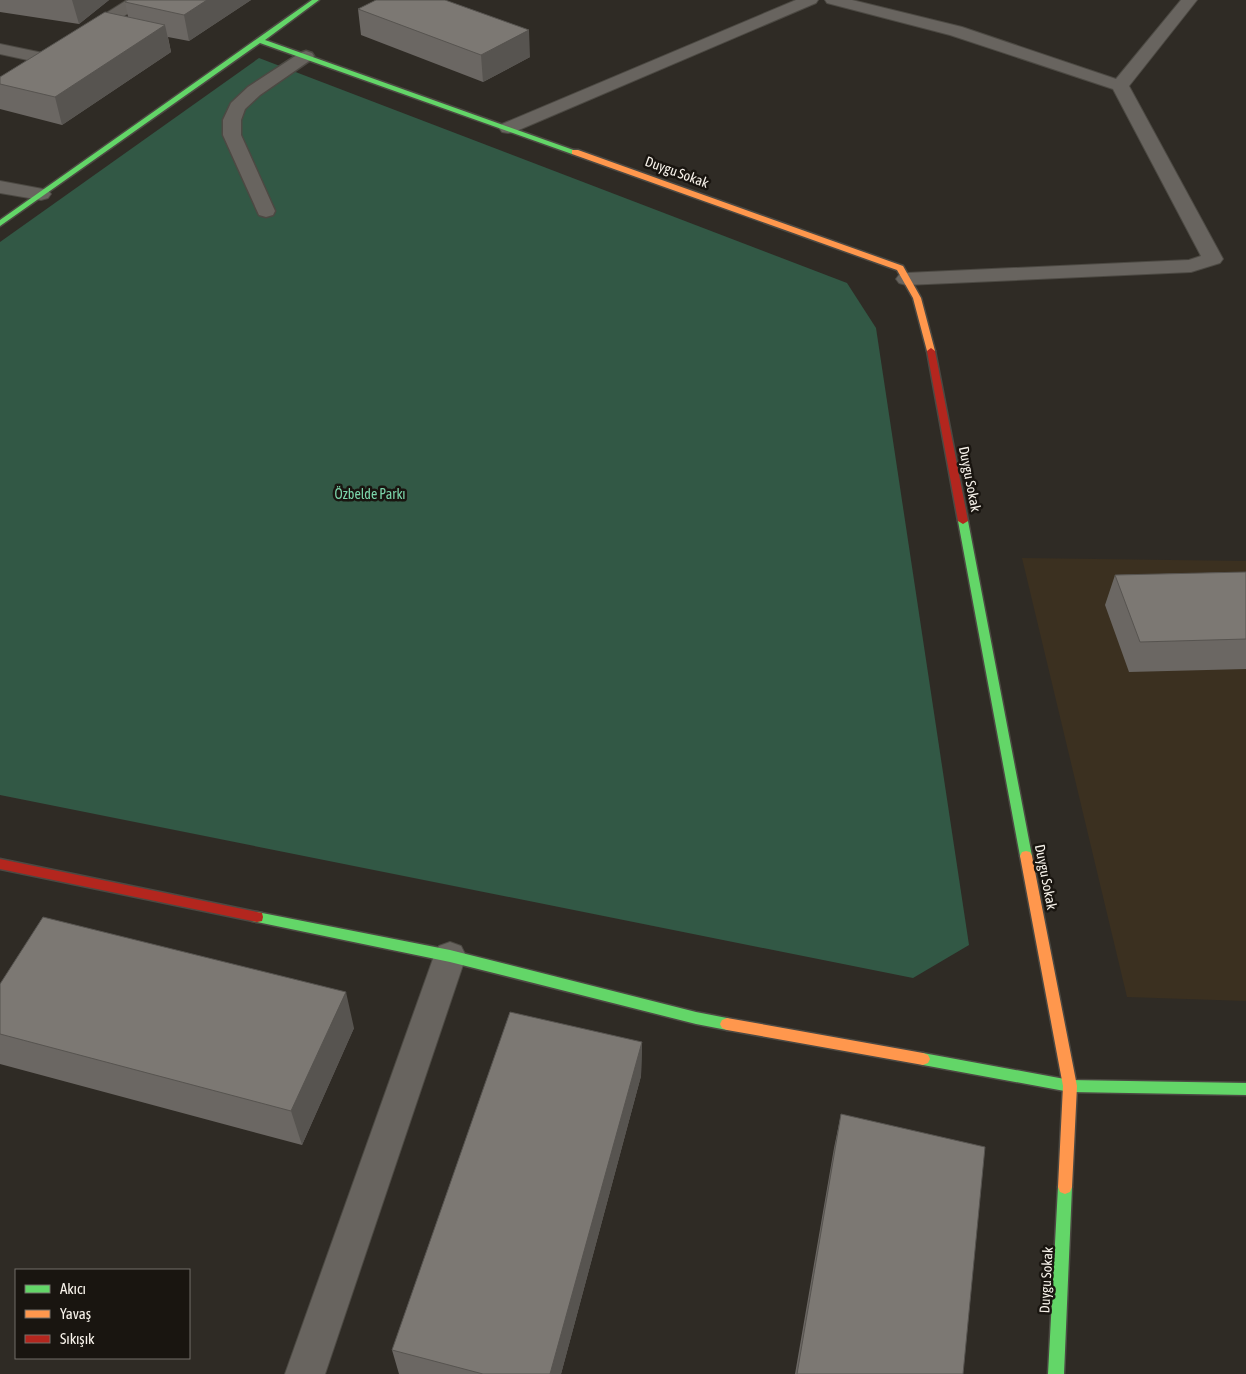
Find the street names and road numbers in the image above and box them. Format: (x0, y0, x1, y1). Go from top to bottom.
street label: Duygu Sokak (643, 153, 711, 191)
street label: Duygu Sokak (956, 445, 984, 513)
street label: Duygu Sokak (1032, 843, 1060, 911)
street label: Duygu Sokak (1036, 1246, 1056, 1314)

